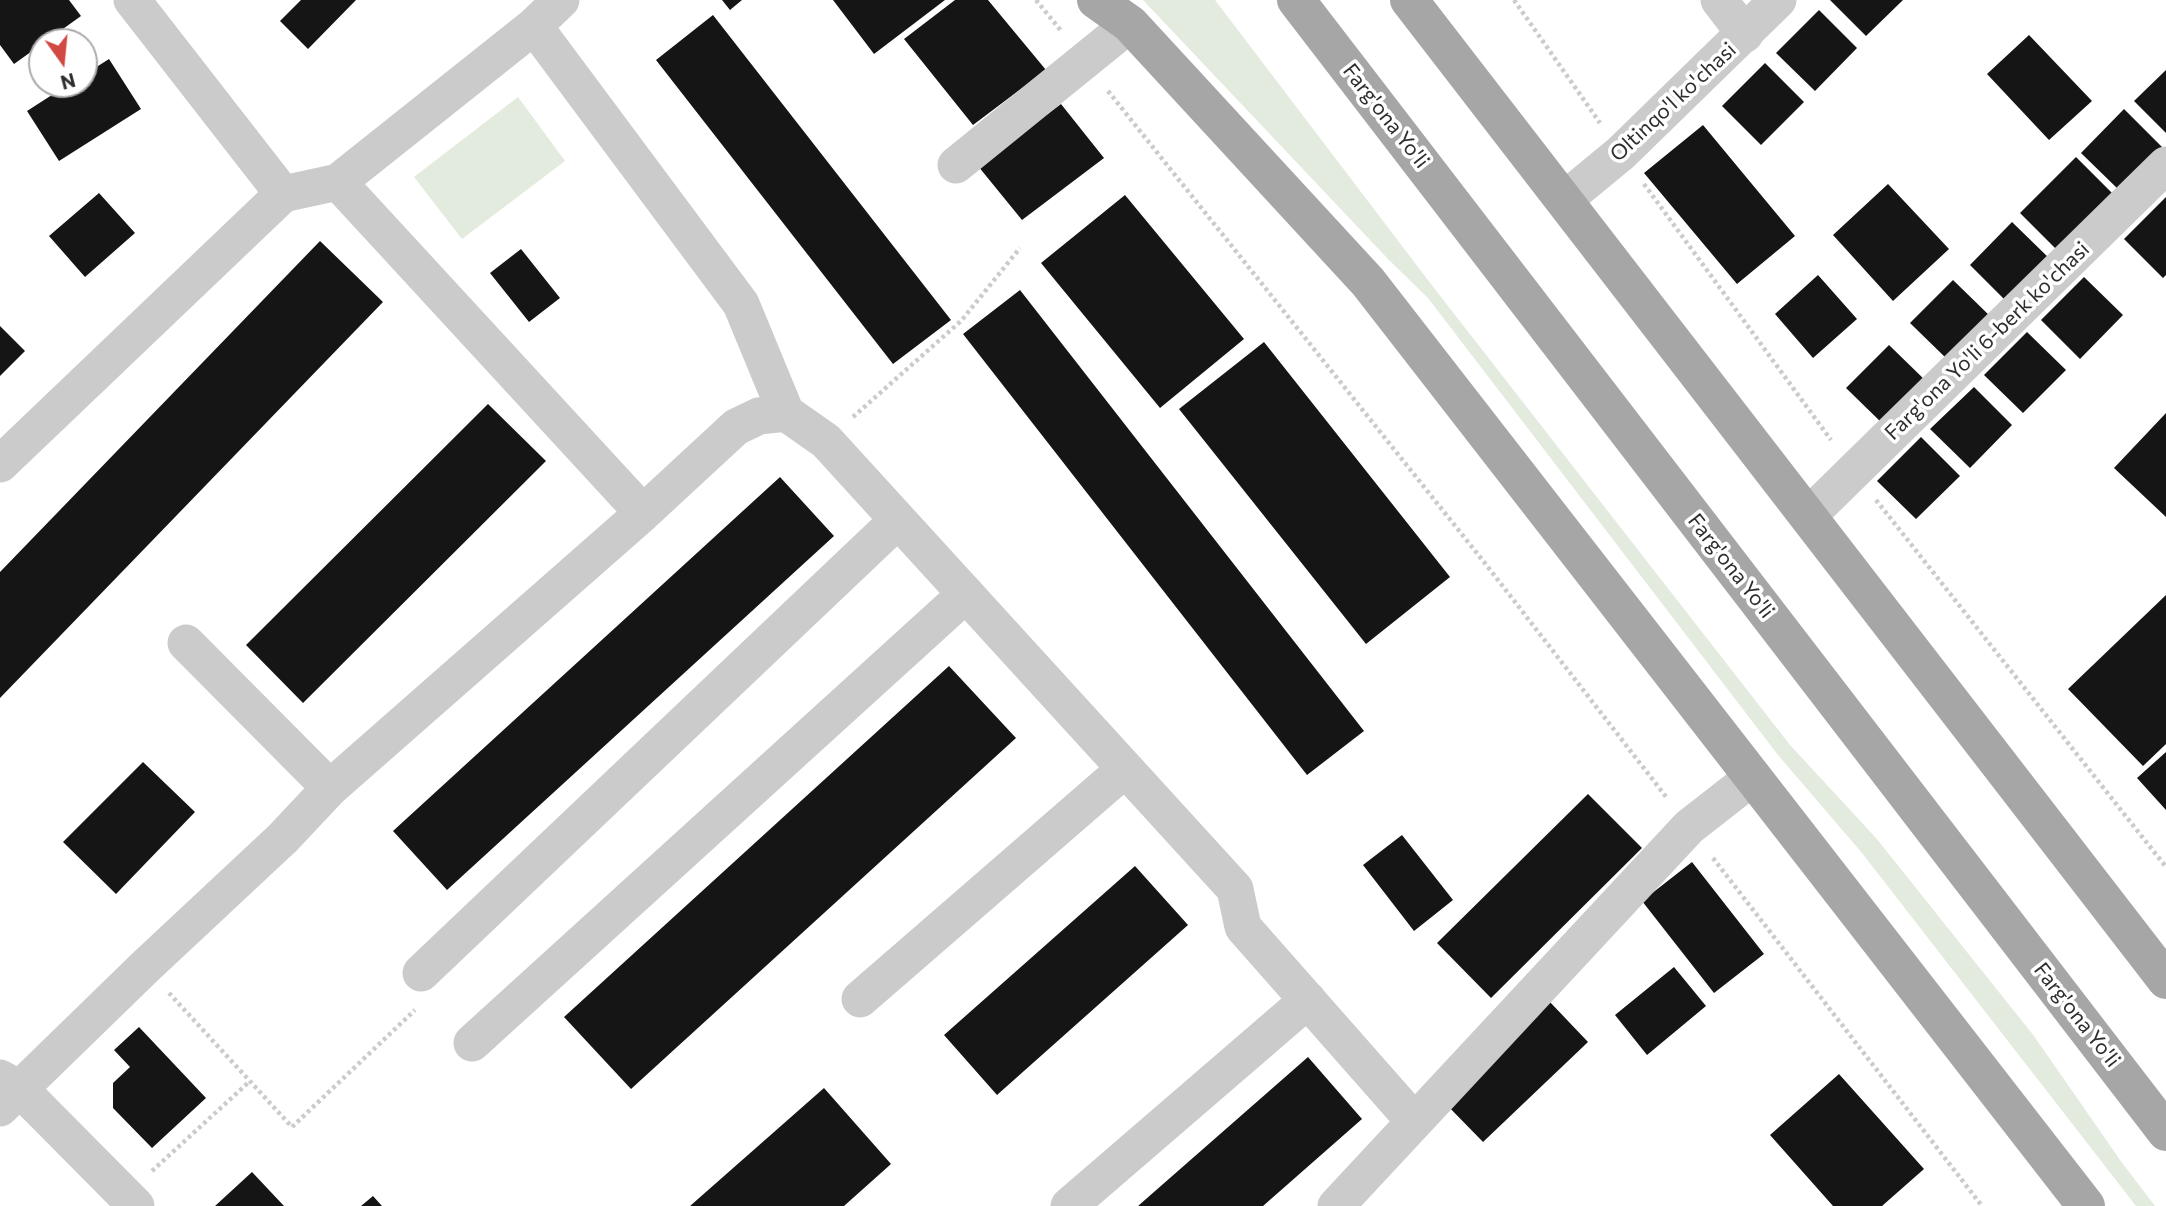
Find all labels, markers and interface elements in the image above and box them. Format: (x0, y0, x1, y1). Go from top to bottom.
north arrow (28, 28, 98, 98)
street label: Oltinqo'l ko'chasi (1605, 37, 1741, 167)
street label: Farg'ona Yo'li (1337, 59, 1435, 173)
text: N (58, 69, 78, 95)
street label: Farg'ona Yo'li 6-berk ko'chasi (1880, 237, 2094, 445)
street label: Farg'ona Yo'li (1682, 509, 1780, 623)
street label: Farg'ona Yo'li (2028, 958, 2126, 1072)

